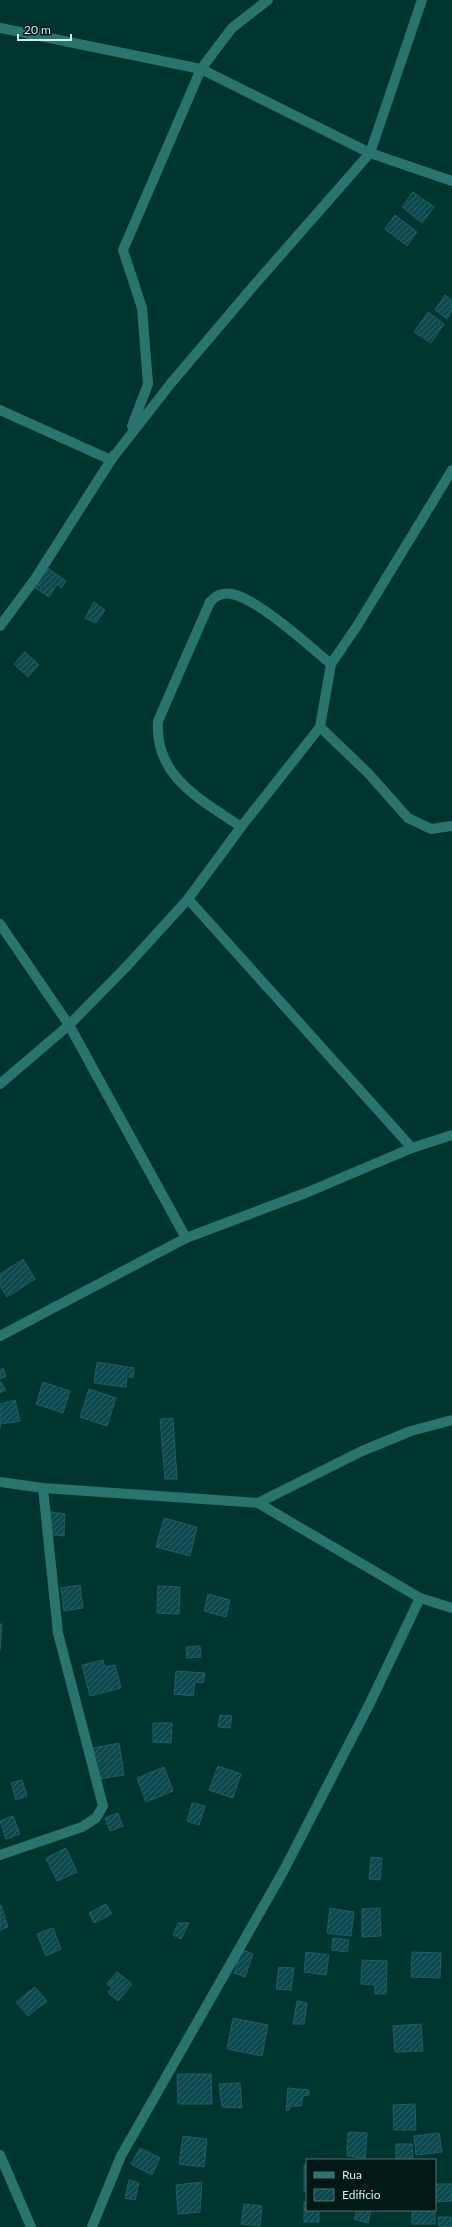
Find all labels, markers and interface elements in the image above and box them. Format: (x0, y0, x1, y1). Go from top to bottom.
scale bar (18, 16, 71, 42)
text: 20 m (24, 22, 51, 37)
legend (306, 2159, 436, 2211)
text: Rua (342, 2167, 362, 2182)
text: Edifício (342, 2187, 381, 2202)

